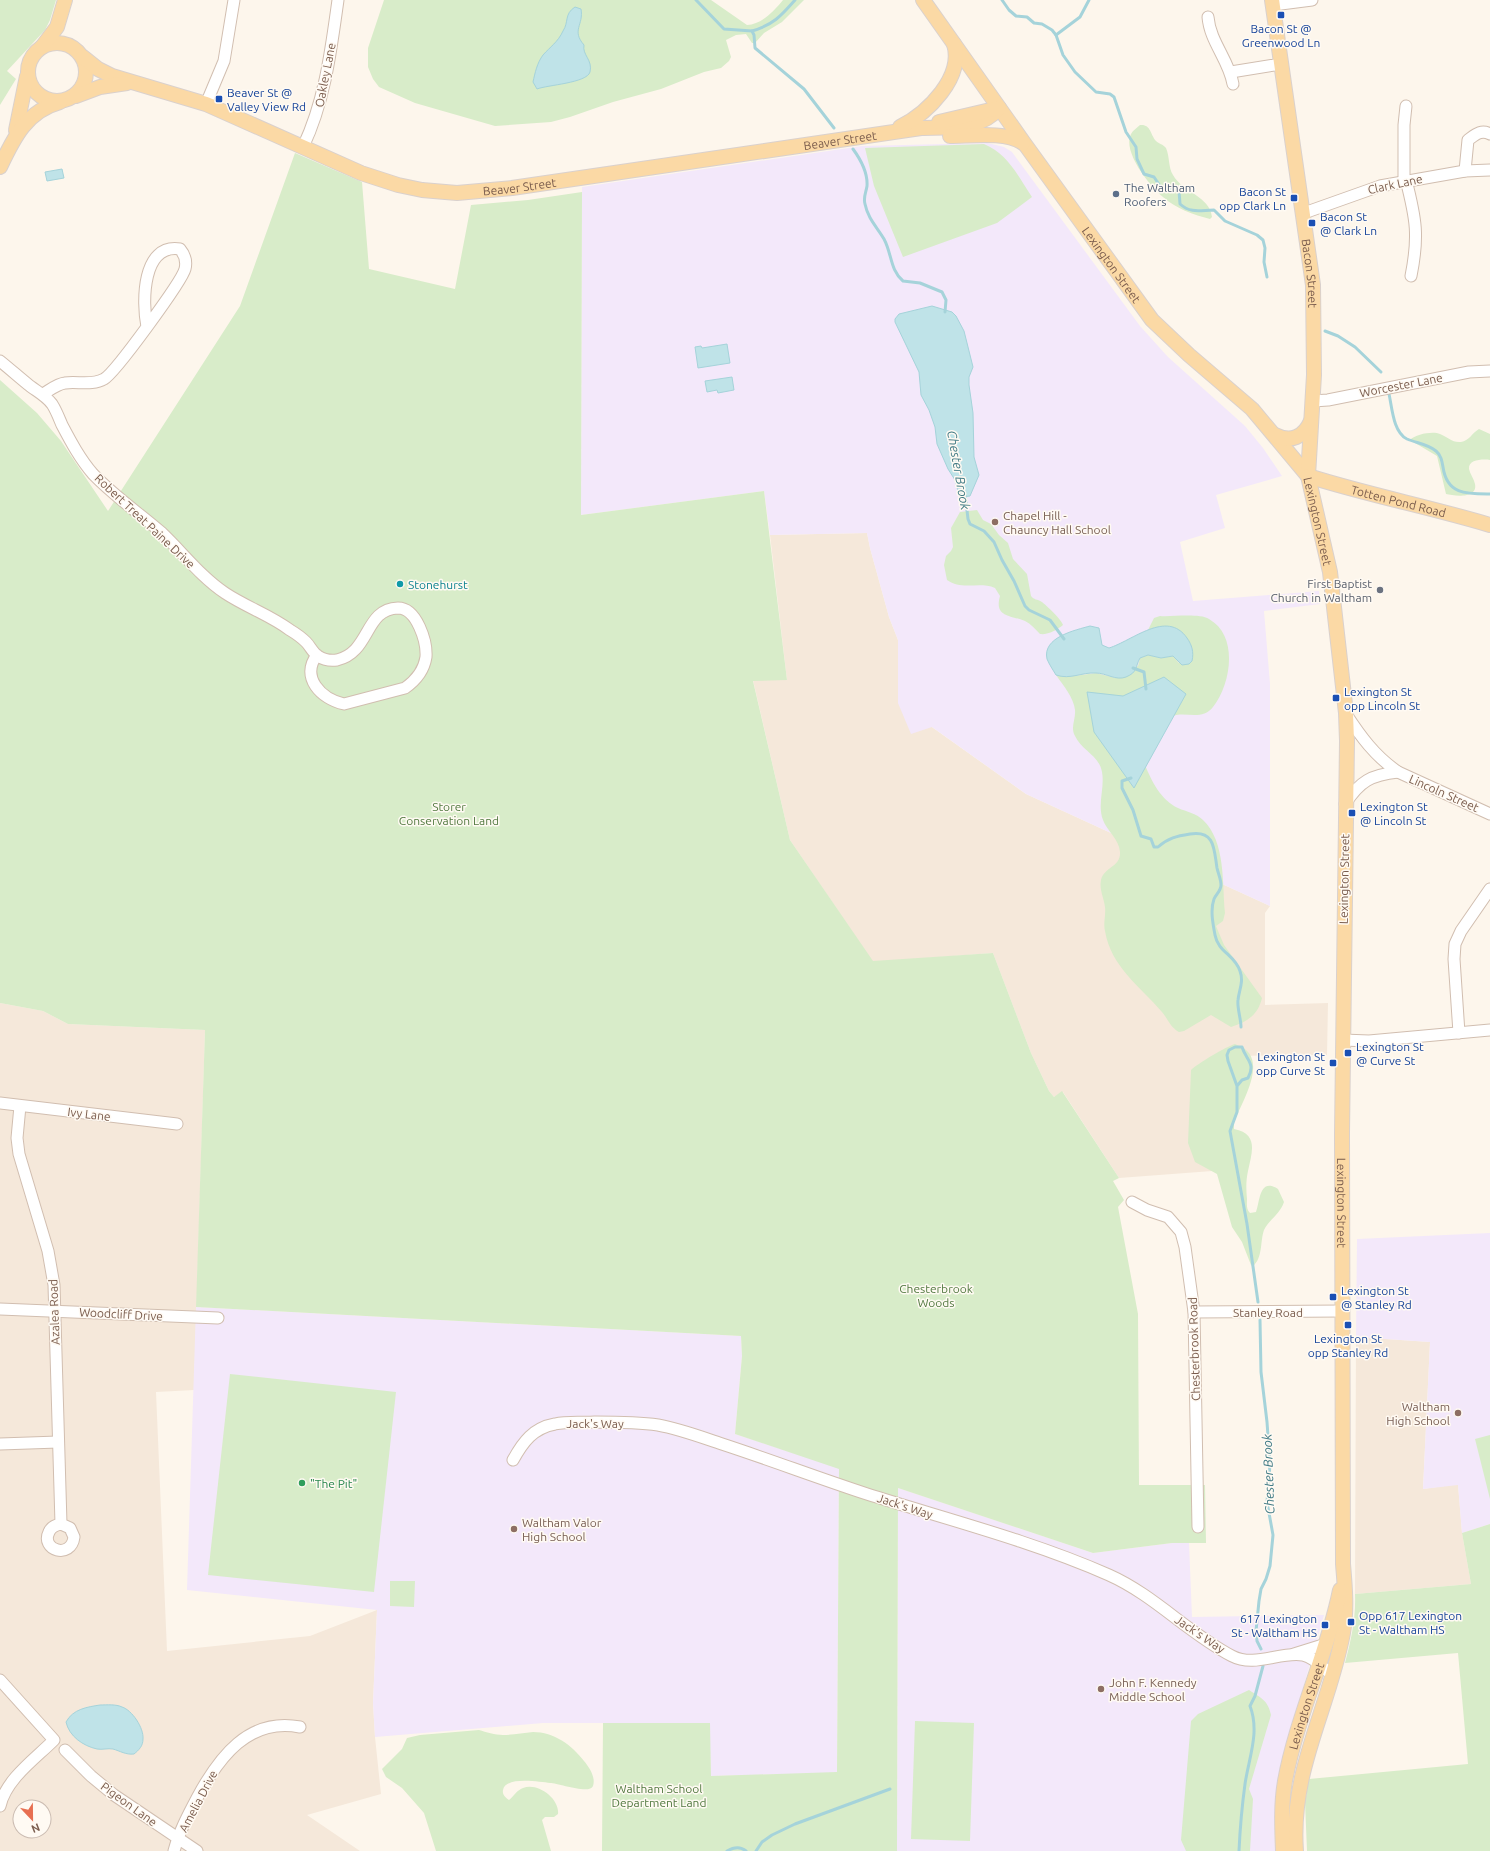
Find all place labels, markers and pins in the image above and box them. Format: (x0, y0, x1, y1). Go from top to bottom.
marker: Bacon St @ Greenwood Ln (1276, 10, 1286, 20)
place label: Bacon St @ Greenwood Ln (1242, 22, 1320, 49)
place label: Beaver St @ Valley View Rd (227, 86, 306, 113)
marker: Beaver St @ Valley View Rd (214, 94, 224, 104)
place label: The Waltham Roofers (1124, 181, 1195, 208)
place label: Bacon St opp Clark Ln (1219, 185, 1286, 212)
marker: The Waltham Roofers (1111, 189, 1121, 199)
marker: Bacon St opp Clark Ln (1289, 193, 1299, 203)
place label: Bacon St @ Clark Ln (1320, 210, 1377, 237)
marker: Bacon St @ Clark Ln (1307, 218, 1317, 228)
place label: Chapel Hill - Chauncy Hall School (1003, 509, 1111, 536)
marker: Chapel Hill - Chauncy Hall School (990, 517, 1000, 527)
place label: First Baptist Church in Waltham (1270, 577, 1372, 604)
place label: Stonehurst (408, 578, 468, 591)
marker: Stonehurst (395, 579, 405, 589)
marker: First Baptist Church in Waltham (1375, 585, 1385, 595)
place label: Lexington St opp Lincoln St (1344, 685, 1420, 712)
marker: Lexington St opp Lincoln St (1331, 693, 1341, 703)
place label: Lexington St @ Lincoln St (1360, 800, 1428, 827)
marker: Lexington St @ Lincoln St (1347, 808, 1357, 818)
place label: Lexington St @ Curve St (1356, 1040, 1424, 1067)
marker: Lexington St @ Curve St (1343, 1048, 1353, 1058)
place label: Lexington St opp Curve St (1256, 1050, 1325, 1077)
marker: Lexington St opp Curve St (1328, 1058, 1338, 1068)
place label: Lexington St @ Stanley Rd (1341, 1284, 1412, 1311)
marker: Lexington St @ Stanley Rd (1328, 1292, 1338, 1302)
marker: Lexington St opp Stanley Rd (1343, 1320, 1353, 1330)
place label: Lexington St opp Stanley Rd (1308, 1332, 1388, 1359)
place label: Waltham High School (1386, 1400, 1450, 1427)
marker: Waltham High School (1453, 1408, 1463, 1418)
place label: "The Pit" (310, 1477, 357, 1490)
marker: "The Pit" (297, 1478, 307, 1488)
place label: Waltham Valor High School (522, 1516, 602, 1543)
marker: Waltham Valor High School (509, 1524, 519, 1534)
place label: Opp 617 Lexington St - Waltham HS (1359, 1609, 1462, 1636)
place label: 617 Lexington St - Waltham HS (1231, 1612, 1317, 1639)
marker: Opp 617 Lexington St - Waltham HS (1346, 1617, 1356, 1627)
marker: 617 Lexington St - Waltham HS (1320, 1620, 1330, 1630)
place label: John F. Kennedy Middle School (1109, 1676, 1197, 1703)
marker: John F. Kennedy Middle School (1096, 1684, 1106, 1694)

